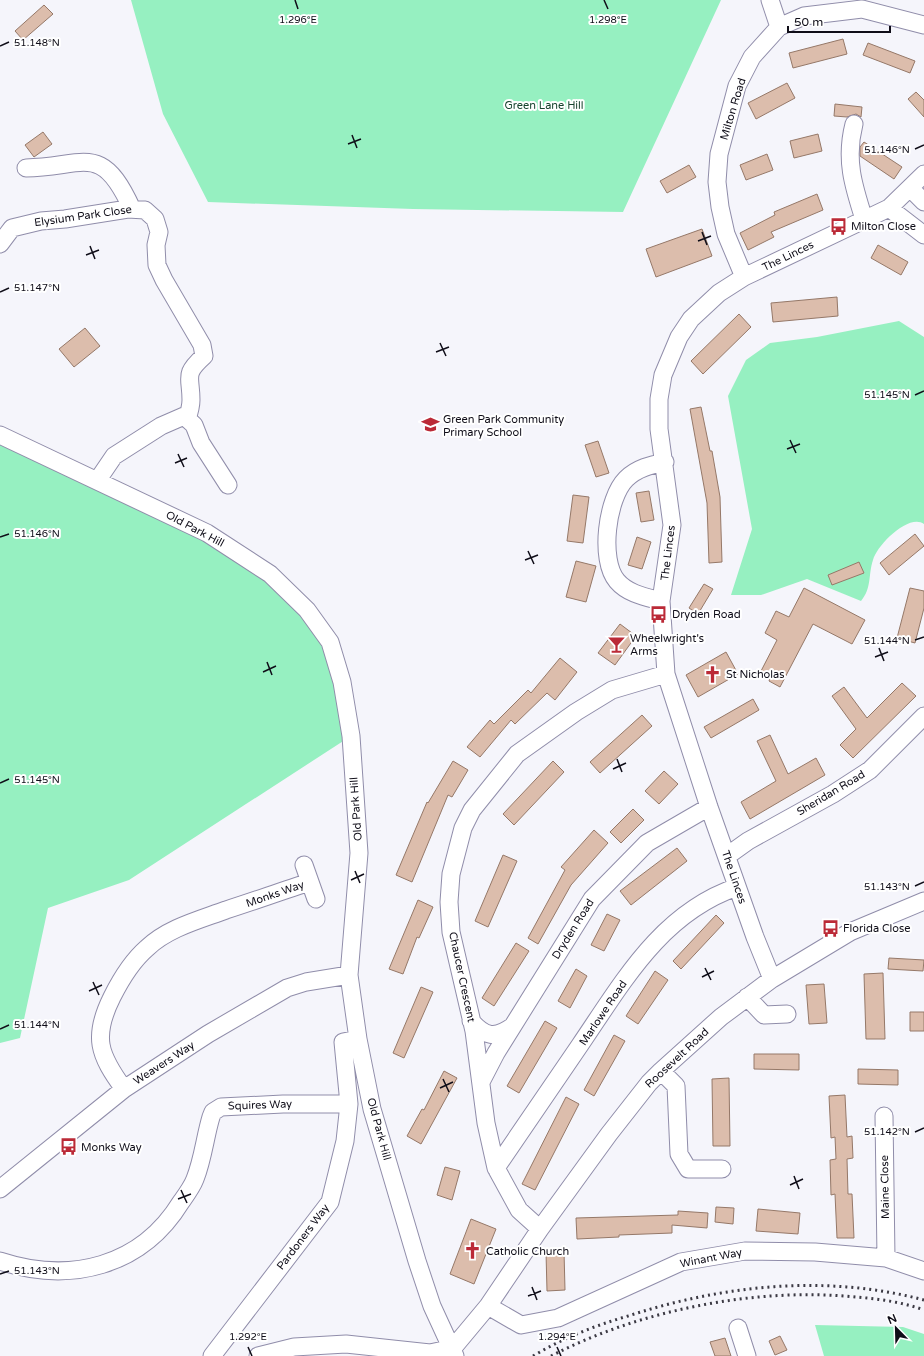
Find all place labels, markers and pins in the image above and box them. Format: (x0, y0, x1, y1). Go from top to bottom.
bus stop icon: Milton Close (828, 216, 848, 236)
place label: Milton Close (851, 220, 916, 233)
place label: Green Park Community Primary School (443, 413, 564, 439)
school or university icon: Green Park Community Primary School (420, 415, 440, 435)
bus stop icon: Dryden Road (649, 604, 669, 624)
place label: Dryden Road (672, 608, 741, 621)
place label: Wheelwright's Arms (630, 632, 704, 658)
bar icon: Wheelwright's Arms (607, 634, 627, 654)
church icon: St Nicholas (703, 664, 723, 684)
place label: St Nicholas (726, 668, 785, 681)
bus stop icon: Florida Close (820, 918, 840, 938)
place label: Florida Close (843, 922, 911, 935)
bus stop icon: Monks Way (58, 1137, 78, 1157)
place label: Monks Way (81, 1141, 142, 1154)
church icon: Catholic Church (463, 1241, 483, 1261)
place label: Catholic Church (486, 1245, 569, 1258)

